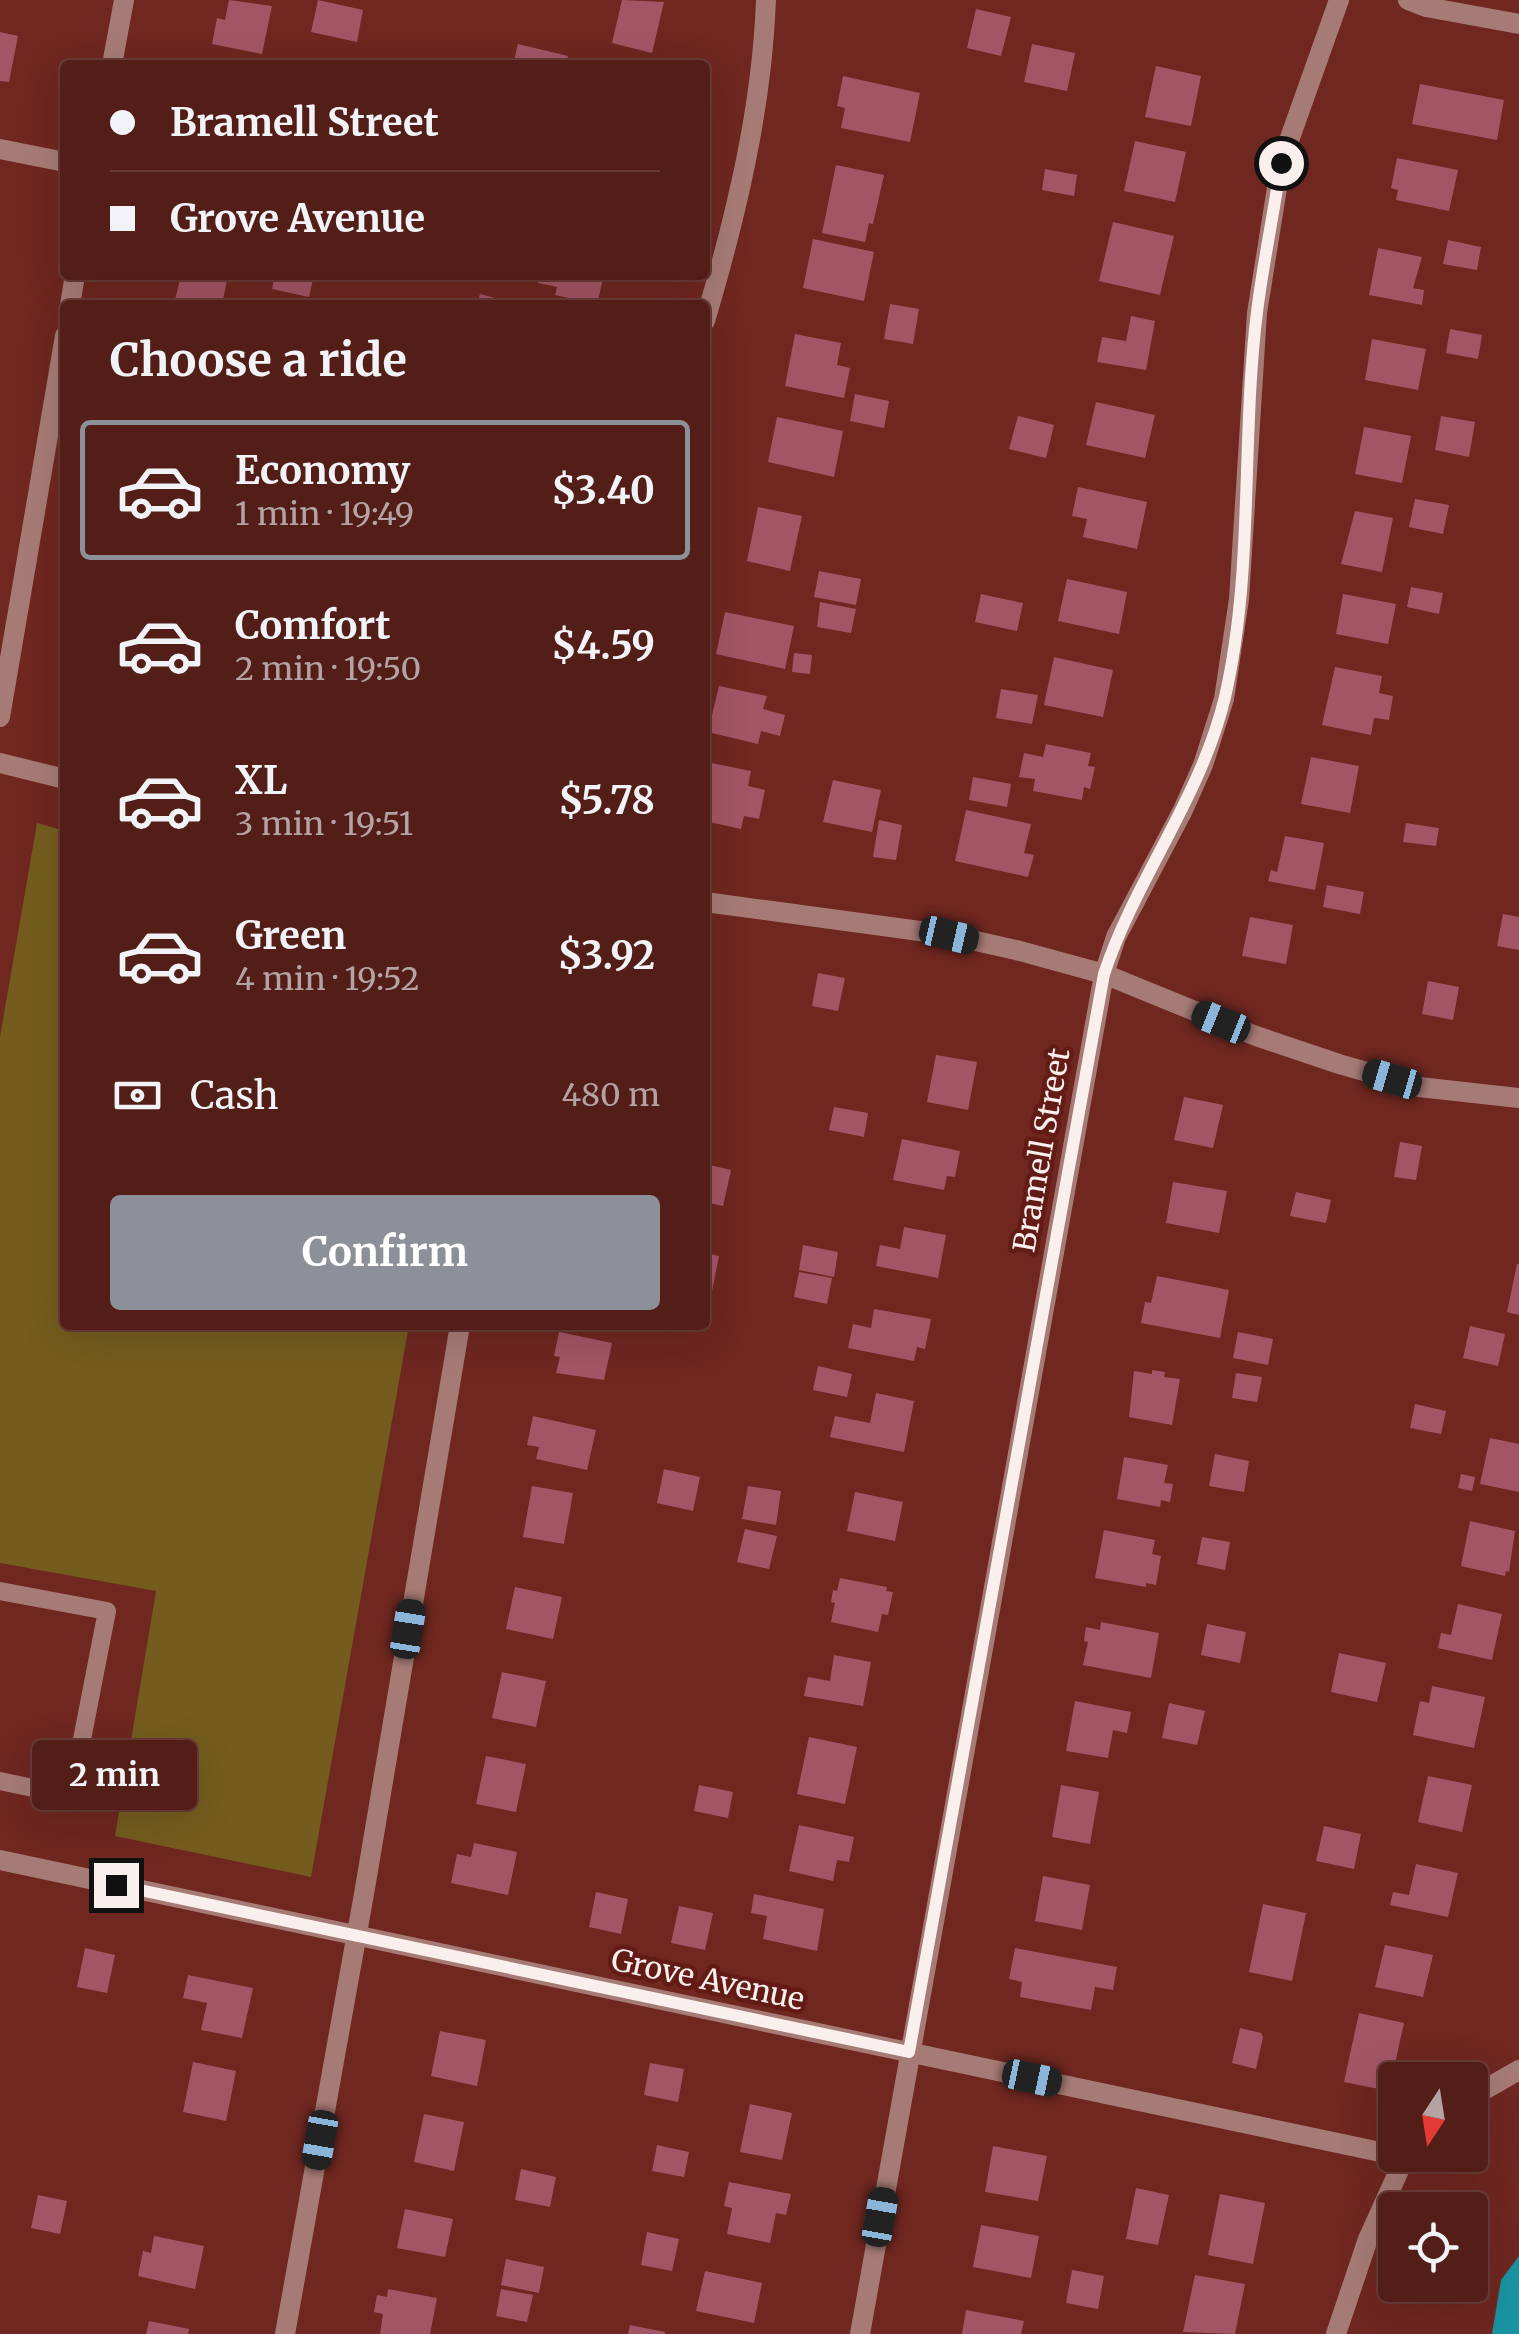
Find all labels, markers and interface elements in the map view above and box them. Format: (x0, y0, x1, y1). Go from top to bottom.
text: Bramell Street (170, 99, 439, 146)
route start (1259, 141, 1304, 186)
text: Grove Avenue (170, 195, 425, 242)
text: Choose a ride (110, 332, 407, 388)
icon: car (115, 445, 205, 535)
text: Economy (235, 447, 410, 494)
text: $3.40 (551, 467, 655, 514)
text: 1 min · 19:49 (235, 494, 414, 534)
icon: car (115, 600, 205, 690)
text: Comfort (235, 602, 391, 649)
text: $4.59 (551, 622, 655, 669)
text: 2 min · 19:50 (235, 649, 421, 689)
icon: car (115, 755, 205, 845)
text: XL (235, 757, 287, 804)
text: $5.78 (558, 777, 655, 824)
text: 3 min · 19:51 (235, 804, 413, 844)
icon: car (115, 910, 205, 1000)
text: Green (235, 912, 346, 959)
car (916, 914, 982, 956)
text: $3.92 (557, 932, 655, 979)
text: 4 min · 19:52 (235, 959, 419, 999)
car (1188, 997, 1254, 1047)
street label: Bramell Street (1004, 1045, 1078, 1255)
car (1359, 1056, 1425, 1102)
icon: cash (110, 1068, 165, 1123)
text: Cash (190, 1072, 279, 1119)
text: 480 m (561, 1075, 660, 1115)
button: Confirm (110, 1195, 660, 1310)
car (388, 1597, 428, 1661)
callout: 2 min (34, 1740, 198, 1810)
text: 2 min (69, 1755, 160, 1795)
route end (94, 1863, 139, 1908)
street label: Grove Avenue (608, 1940, 808, 2018)
car (1000, 2057, 1064, 2099)
north arrow (1378, 2062, 1488, 2172)
map controls (1378, 2062, 1488, 2302)
car (300, 2108, 340, 2172)
car (860, 2185, 900, 2249)
button: locate (1378, 2192, 1488, 2302)

